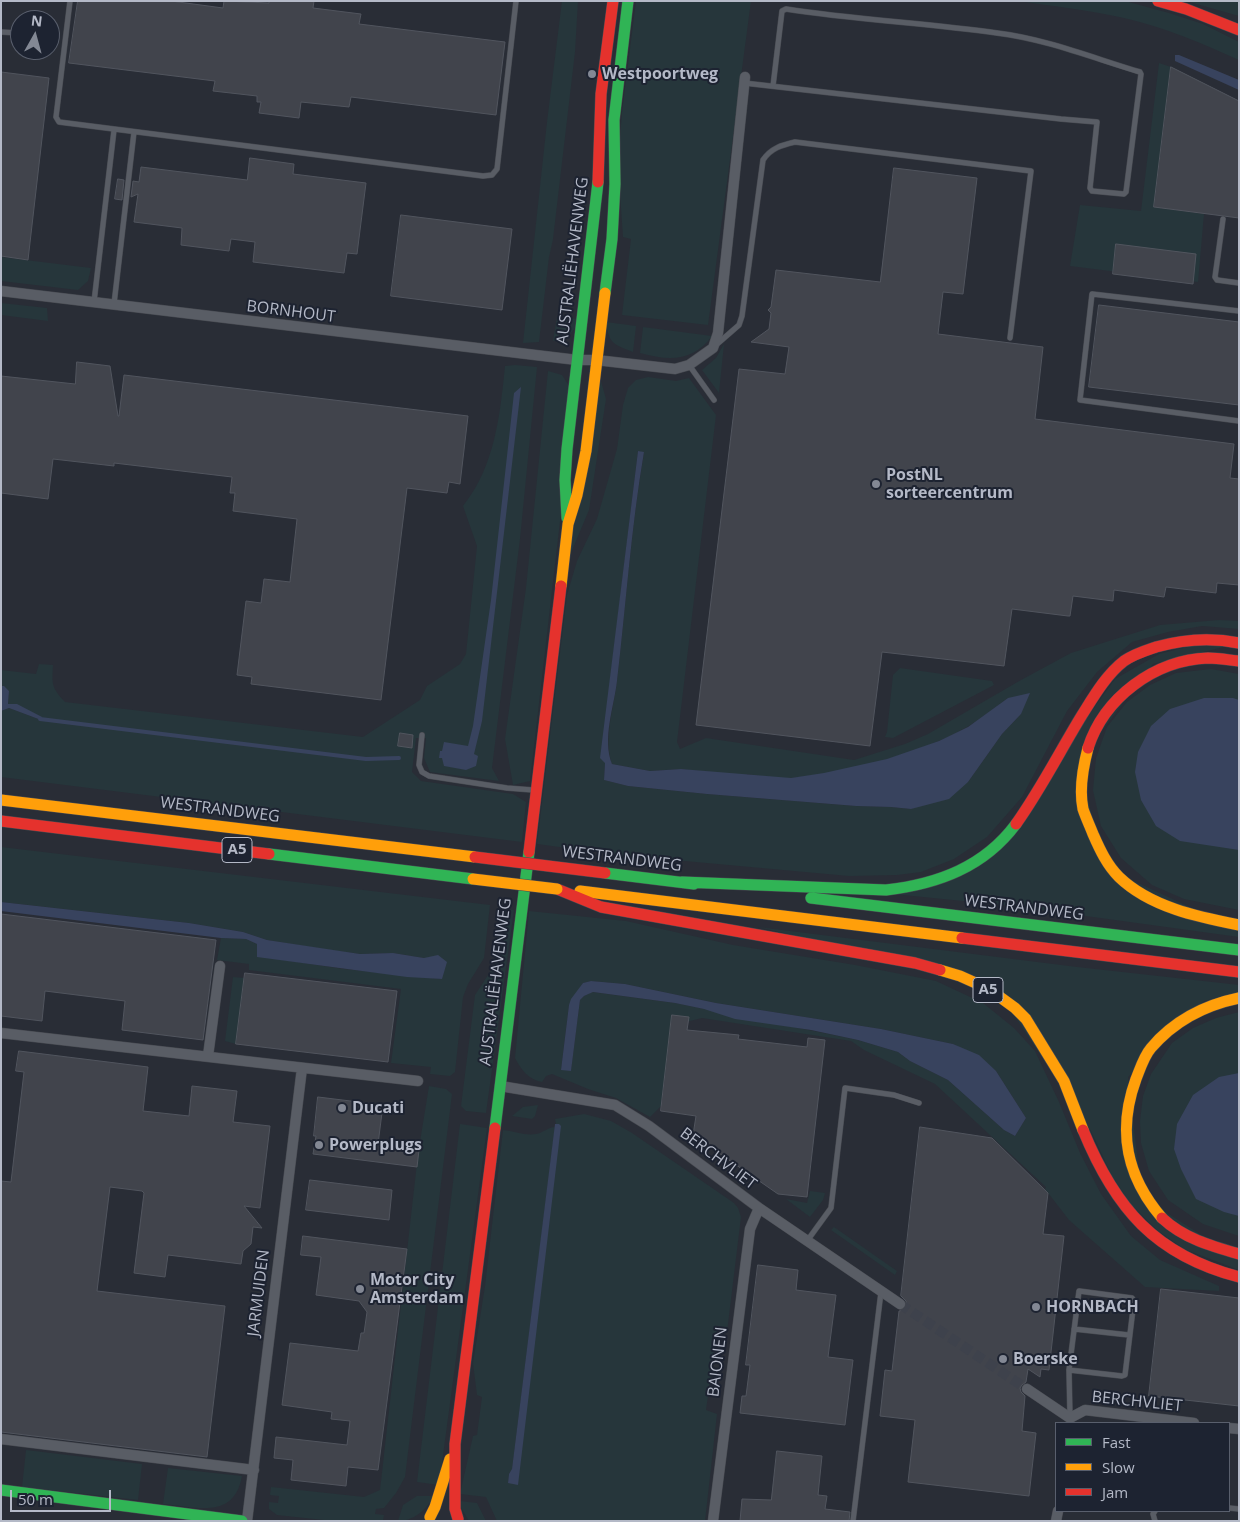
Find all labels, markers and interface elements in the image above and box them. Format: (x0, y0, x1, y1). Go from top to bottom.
north arrow (10, 10, 60, 60)
text: N (30, 10, 44, 31)
place label: Westpoortweg (602, 64, 718, 84)
marker: Westpoortweg (586, 68, 598, 80)
street label: AUSTRALIËHAVENWEG (553, 176, 593, 346)
street label: BORNHOUT (245, 297, 337, 327)
place label: PostNL sorteercentrum (886, 465, 1013, 503)
marker: PostNL sorteercentrum (870, 478, 882, 490)
street label: WESTRANDWEG (159, 793, 281, 827)
road number: A5 (222, 838, 252, 862)
street label: WESTRANDWEG (561, 842, 683, 876)
street label: WESTRANDWEG (963, 891, 1085, 925)
street label: AUSTRALIËHAVENWEG (476, 897, 516, 1067)
road number: A5 (973, 978, 1003, 1002)
place label: Ducati (352, 1098, 404, 1118)
marker: Ducati (336, 1102, 348, 1114)
street label: BERCHVLIET (676, 1124, 760, 1194)
place label: Powerplugs (329, 1135, 422, 1155)
marker: Powerplugs (313, 1139, 325, 1151)
street label: JARMUIDEN (244, 1248, 274, 1338)
place label: Motor City Amsterdam (370, 1270, 464, 1308)
marker: Motor City Amsterdam (354, 1283, 366, 1295)
place label: HORNBACH (1046, 1297, 1139, 1317)
marker: HORNBACH (1030, 1301, 1042, 1313)
street label: BAIONEN (704, 1326, 732, 1398)
place label: Boerske (1013, 1349, 1078, 1369)
marker: Boerske (997, 1353, 1009, 1365)
street label: BERCHVLIET (1091, 1388, 1183, 1416)
legend (1055, 1422, 1230, 1512)
text: Fast (1102, 1432, 1131, 1452)
text: Slow (1102, 1457, 1135, 1477)
scale bar (12, 1480, 114, 1512)
text: Jam (1102, 1482, 1128, 1502)
text: 50 m (18, 1489, 53, 1509)

